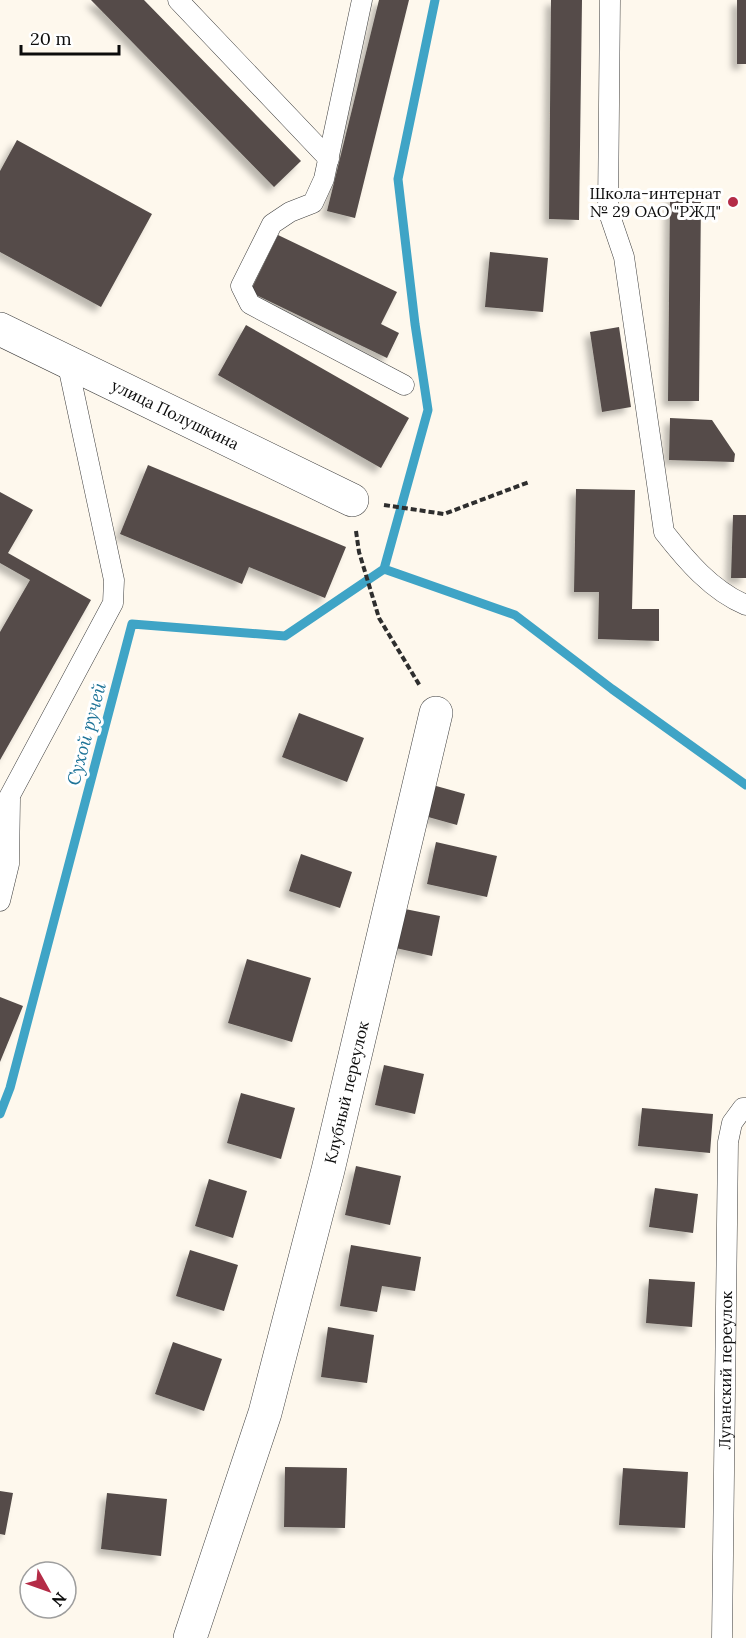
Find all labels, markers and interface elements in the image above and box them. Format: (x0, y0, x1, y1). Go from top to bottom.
scale bar (21, 18, 118, 56)
text: 20 m (30, 27, 72, 50)
place label: Школа-интернат № 29 ОАО "РЖД" (589, 183, 721, 221)
marker: Школа-интернат № 29 ОАО "РЖД" (726, 195, 740, 209)
street label: улица Полушкина (108, 375, 242, 454)
water label: Сухой ручей (61, 680, 111, 788)
street label: Клубный переулок (320, 1019, 373, 1166)
street label: Луганский переулок (714, 1290, 736, 1449)
north arrow (18, 1560, 78, 1620)
text: N (48, 1588, 71, 1611)

